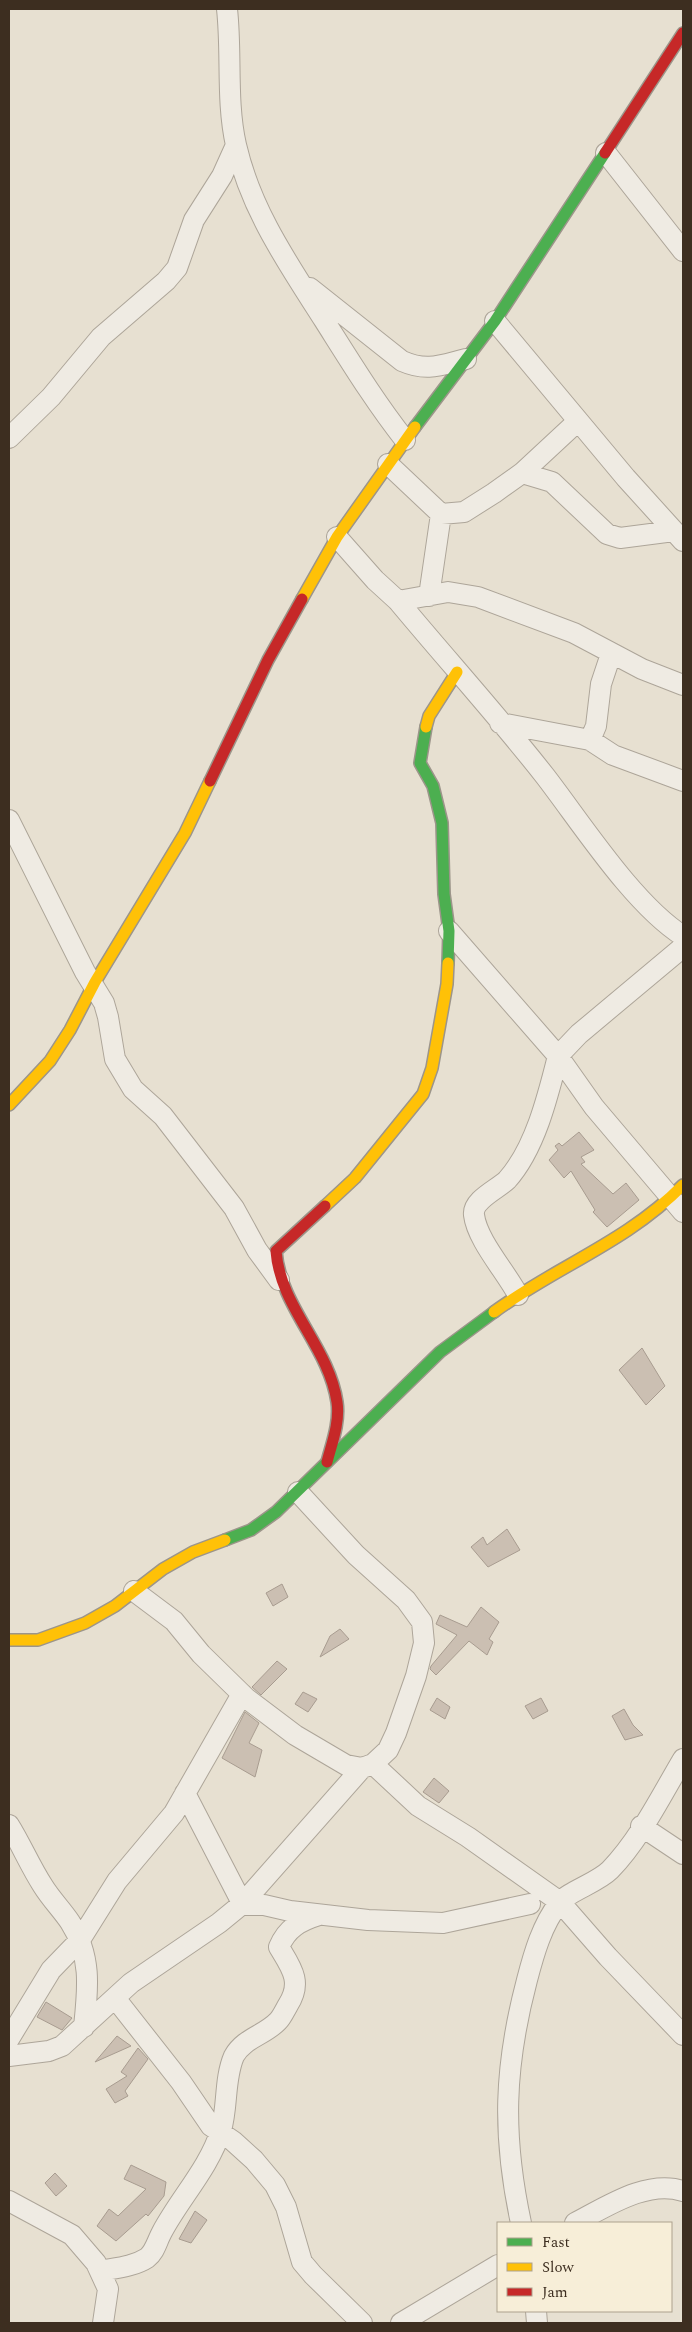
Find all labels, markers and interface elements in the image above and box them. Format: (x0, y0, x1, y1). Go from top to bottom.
legend (497, 2222, 672, 2312)
text: Fast (542, 2231, 570, 2254)
text: Slow (542, 2256, 574, 2279)
text: Jam (542, 2281, 568, 2304)

